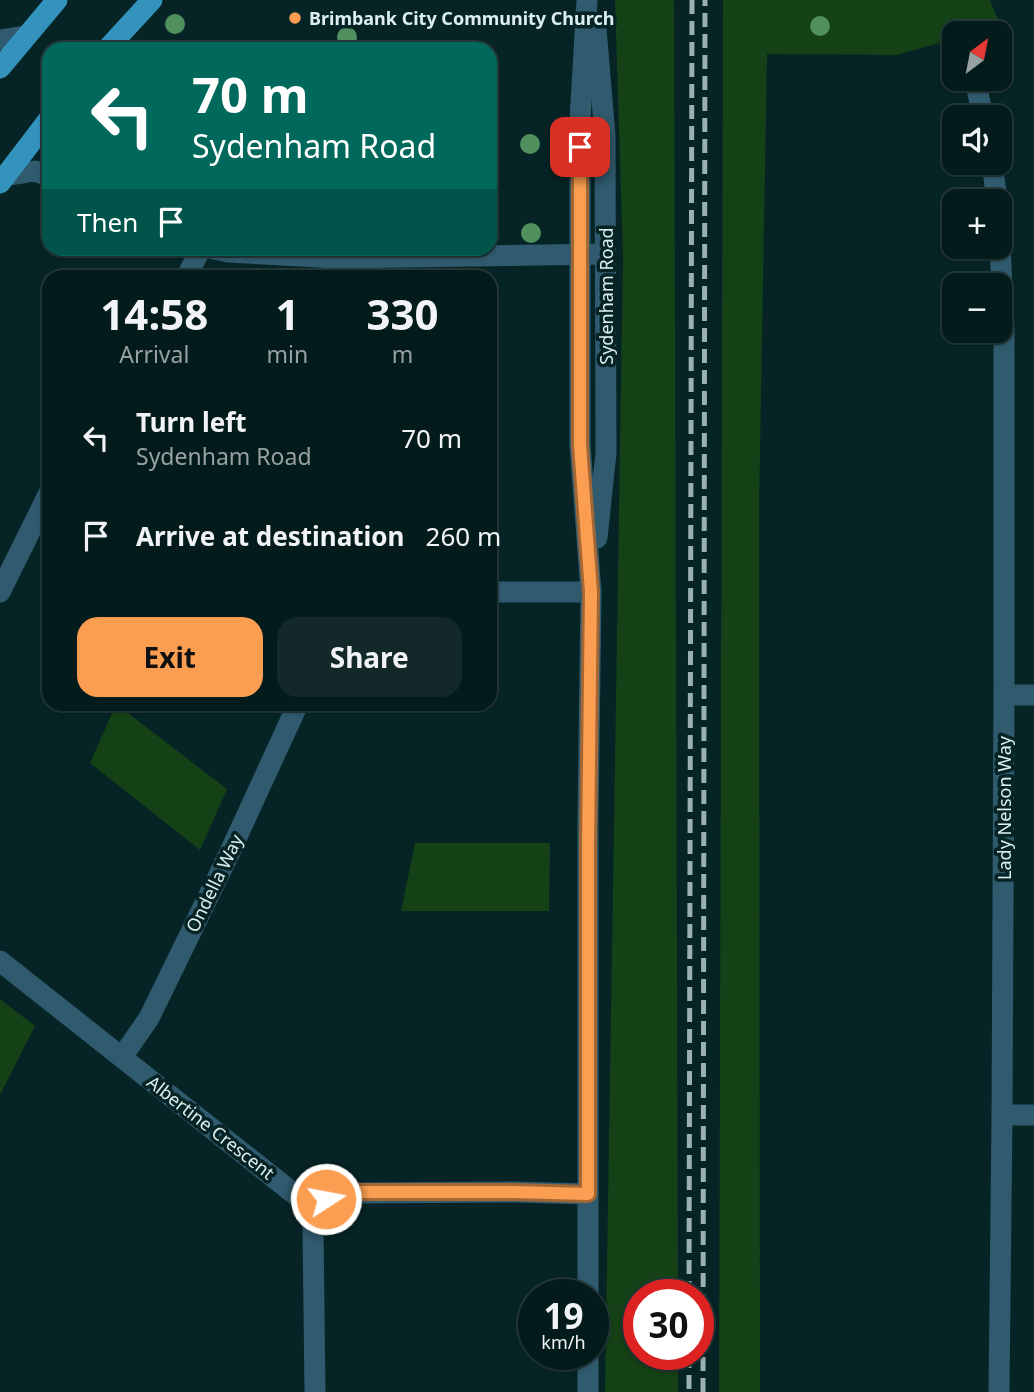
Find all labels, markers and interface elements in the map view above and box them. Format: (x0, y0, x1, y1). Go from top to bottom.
place label: Brimbank City Community Church (309, 6, 614, 30)
marker: Brimbank City Community Church (287, 10, 303, 26)
north arrow (942, 21, 1012, 91)
map controls (942, 21, 1012, 343)
text: 70 m (192, 61, 309, 127)
icon: left (77, 70, 168, 161)
button: sound (942, 105, 1012, 175)
pin (550, 117, 610, 177)
text: Sydenham Road (192, 124, 436, 167)
icon: arrive (561, 128, 599, 166)
button: + (942, 189, 1012, 259)
icon: arrive (152, 203, 190, 241)
text: Then (77, 204, 138, 240)
street label: Sydenham Road (594, 227, 618, 365)
button: − (942, 273, 1012, 343)
text: 14:58 (100, 285, 208, 342)
text: 1 (275, 285, 299, 342)
text: 330 (367, 285, 439, 342)
text: Arrival (119, 338, 189, 370)
text: min (267, 338, 308, 370)
text: m (392, 338, 413, 370)
text: Turn left (136, 404, 247, 440)
icon: left (77, 419, 115, 457)
text: 70 m (401, 420, 462, 456)
text: Sydenham Road (136, 440, 312, 472)
icon: arrive (77, 517, 115, 555)
text: Arrive at destination (136, 518, 405, 554)
text: 260 m (426, 518, 501, 554)
button: Exit (77, 617, 263, 697)
button: Share (277, 617, 462, 697)
street label: Lady Nelson Way (992, 735, 1016, 880)
street label: Ondella Way (180, 829, 248, 936)
street label: Albertine Crescent (142, 1070, 280, 1185)
position arrow (289, 1162, 363, 1236)
speed limit sign: 30 (623, 1279, 714, 1370)
text: 19 (543, 1292, 584, 1339)
text: km/h (541, 1330, 586, 1354)

